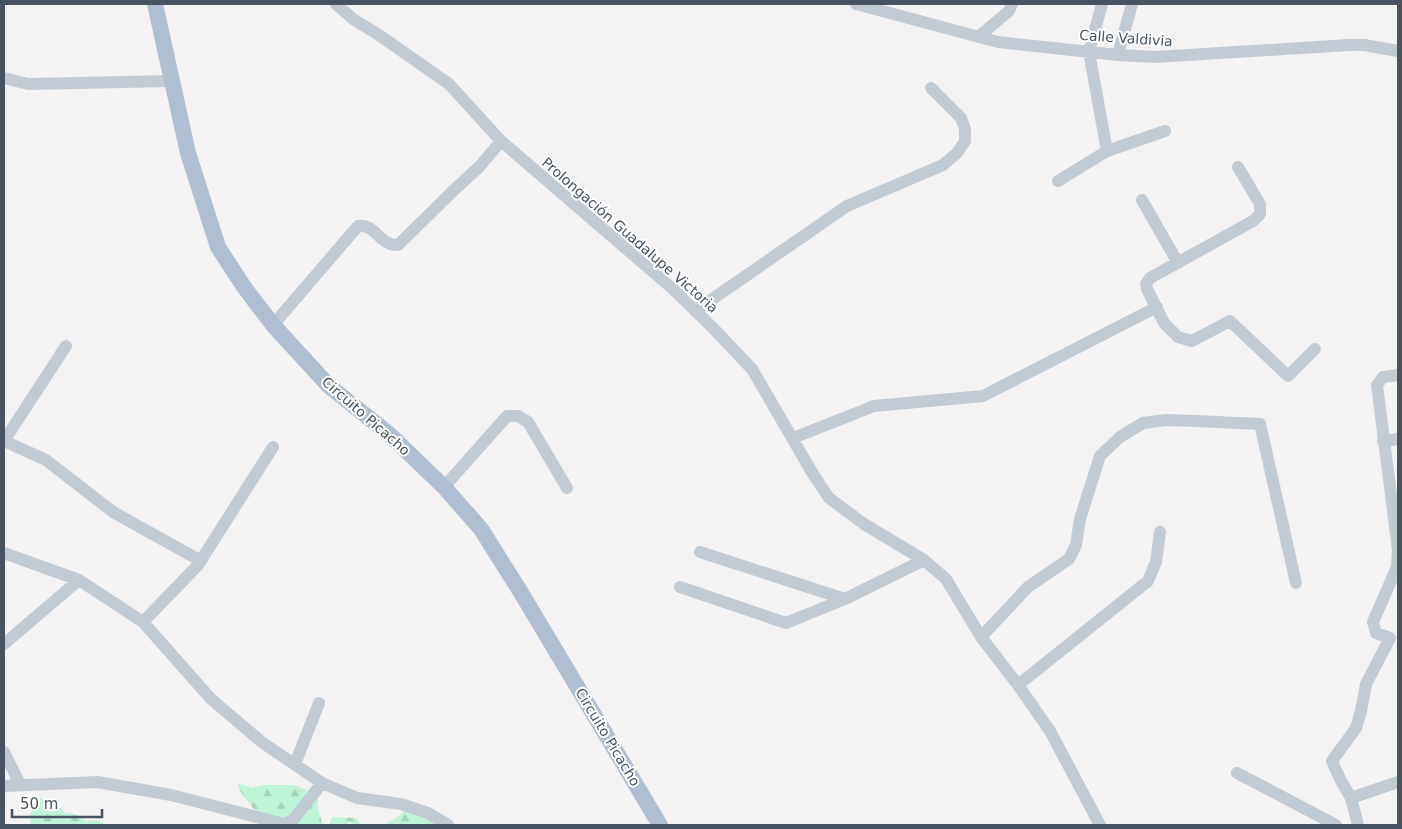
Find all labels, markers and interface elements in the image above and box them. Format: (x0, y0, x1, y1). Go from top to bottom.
street label: Calle Valdivia (1079, 27, 1173, 49)
street label: Prolongación Guadalupe Victoria (539, 154, 721, 316)
street label: Circuito Picacho (319, 373, 413, 459)
street label: Circuito Picacho (572, 685, 644, 789)
scale bar (12, 786, 102, 818)
text: 50 m (20, 795, 58, 813)

